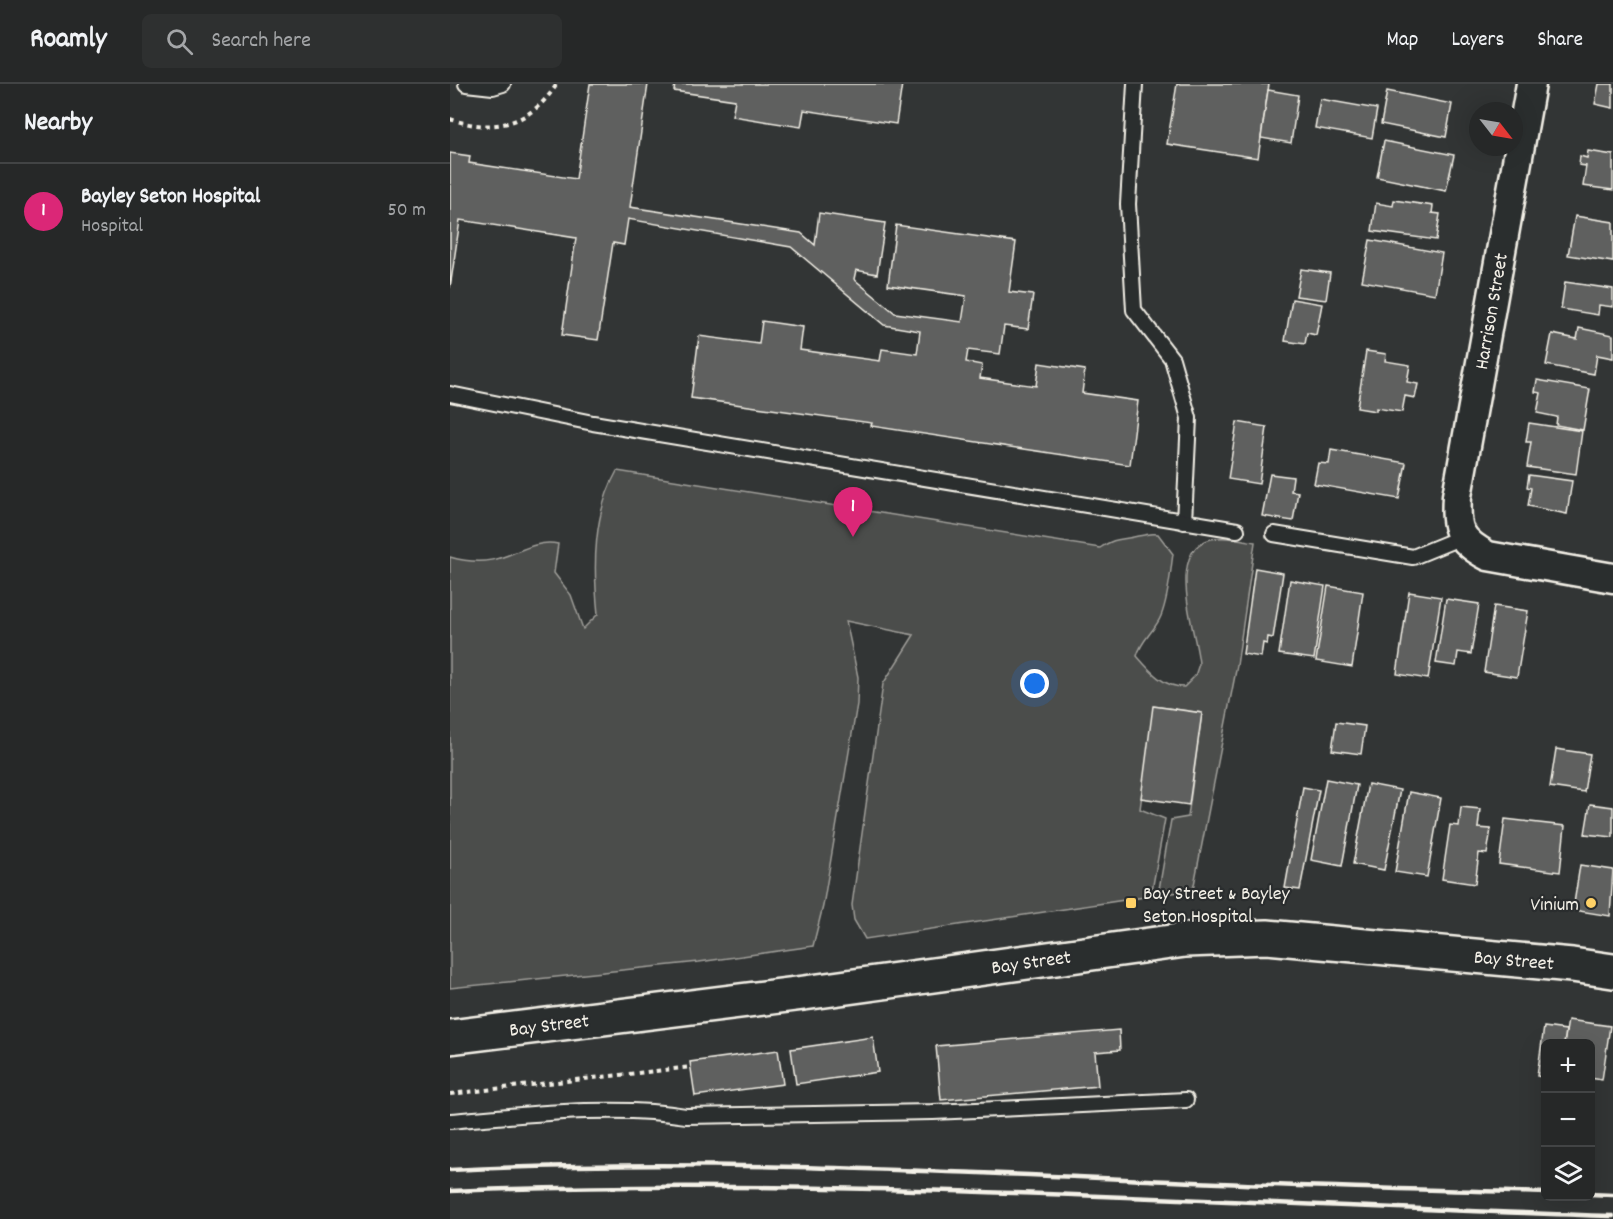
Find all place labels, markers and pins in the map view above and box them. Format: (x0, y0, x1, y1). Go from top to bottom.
pin: 1 (834, 488, 872, 537)
place label: Bay Street & Bayley Seton Hospital (1143, 881, 1291, 932)
place label: Vinium (1530, 892, 1579, 920)
marker: Bay Street & Bayley Seton Hospital (1124, 896, 1138, 910)
marker: Vinium (1584, 896, 1598, 910)

